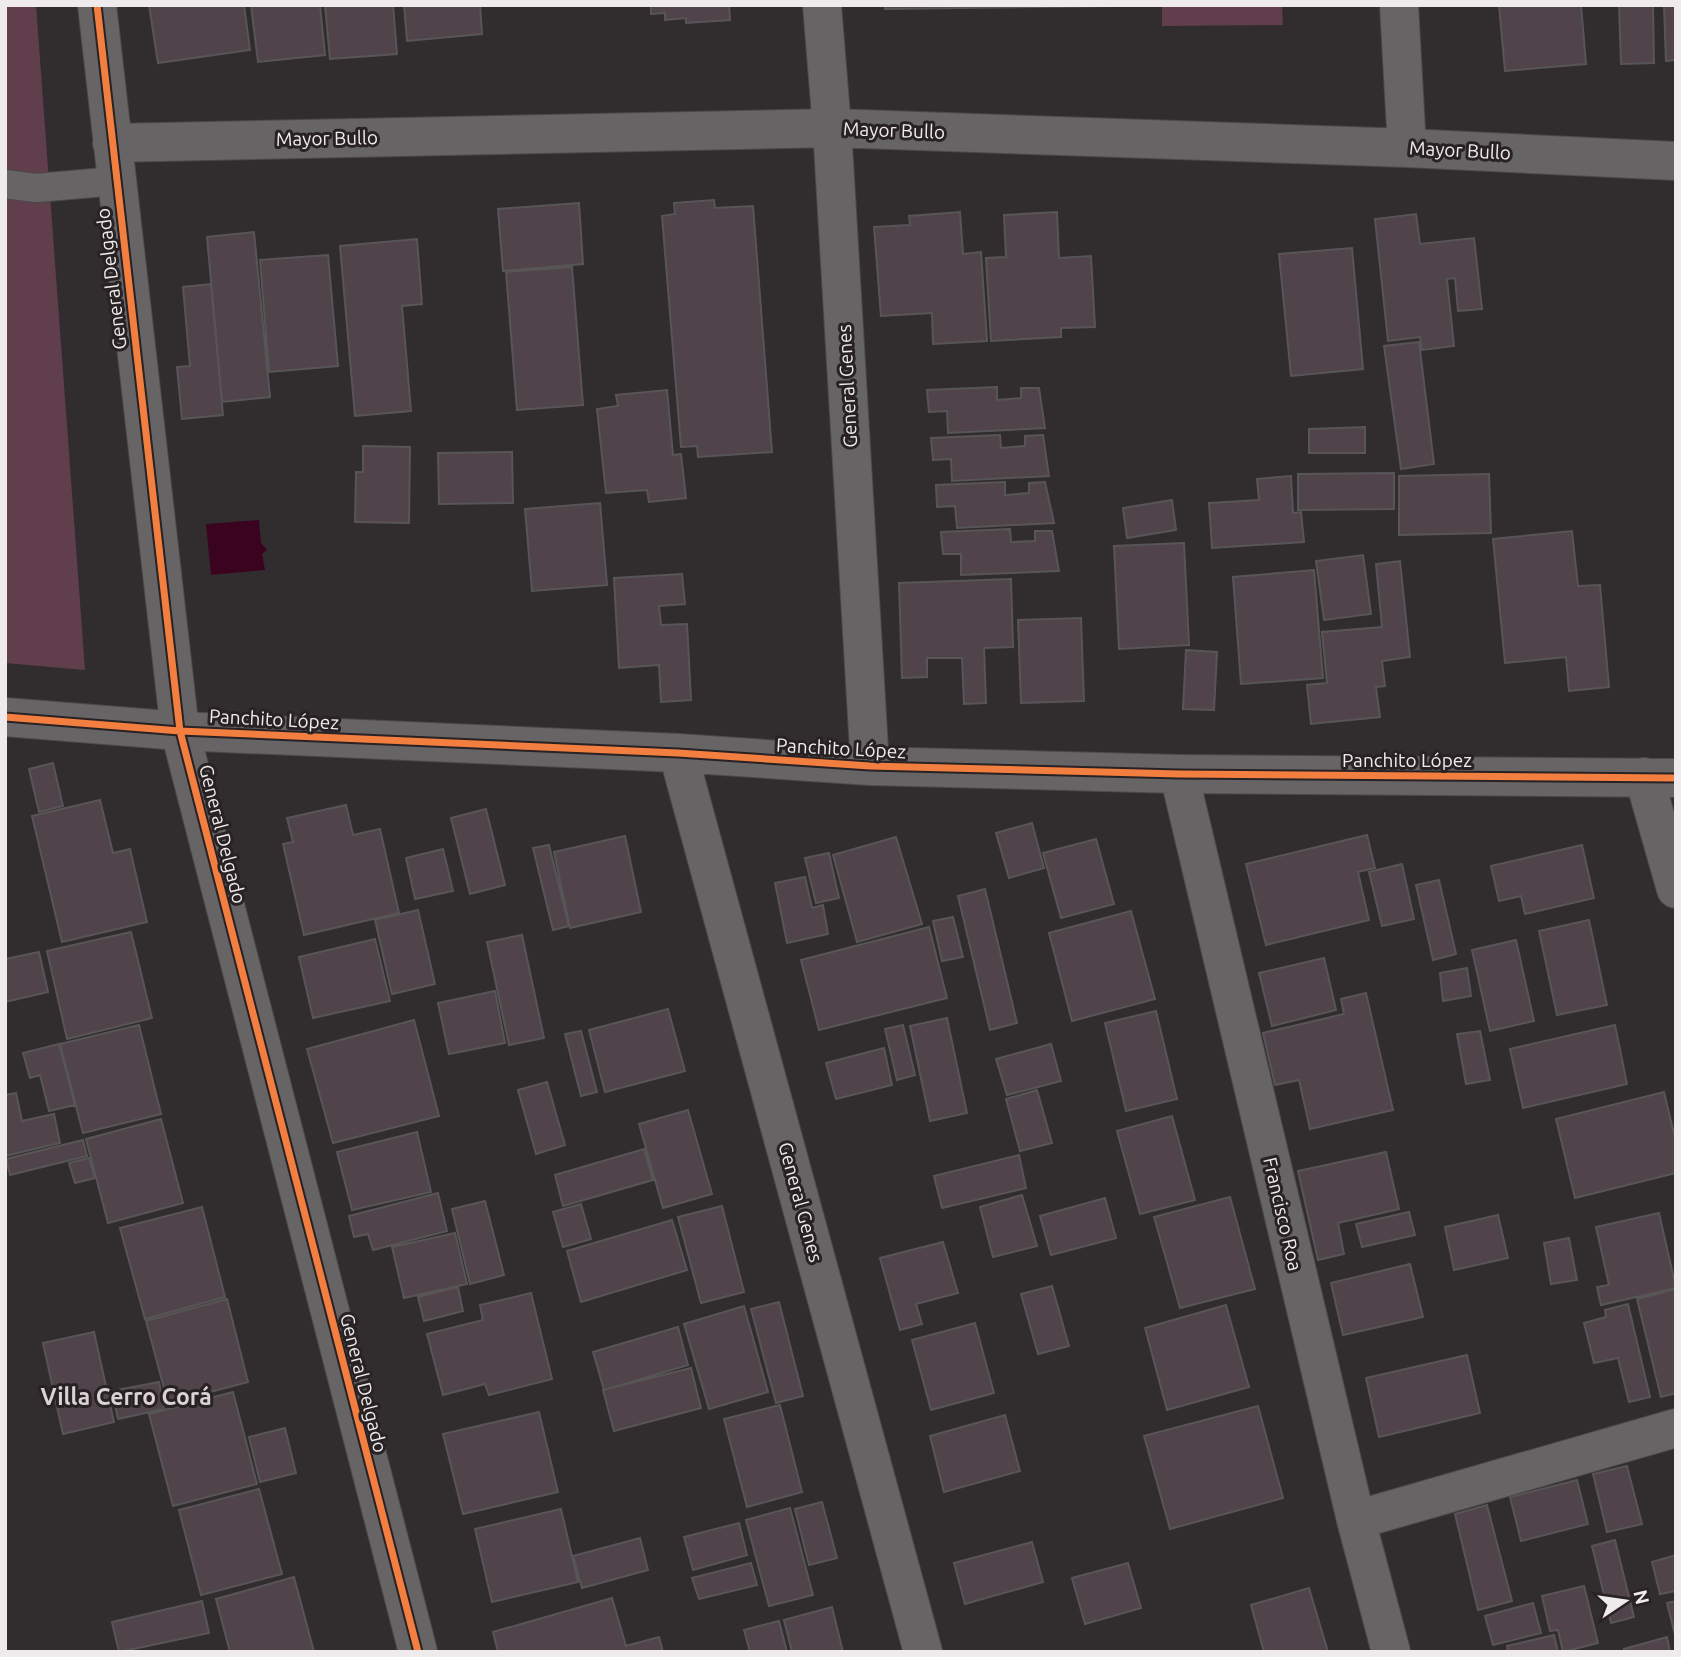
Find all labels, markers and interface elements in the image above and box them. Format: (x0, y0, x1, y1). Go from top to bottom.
street label: Mayor Bullo (843, 117, 945, 143)
street label: Mayor Bullo (276, 126, 378, 150)
street label: Mayor Bullo (1408, 136, 1512, 164)
street label: General Delgado (91, 207, 131, 351)
street label: General Genes (833, 324, 861, 448)
street label: Panchito López (208, 705, 340, 733)
street label: Panchito López (775, 734, 907, 762)
street label: Panchito López (1342, 749, 1472, 771)
street label: General Delgado (195, 762, 251, 906)
street label: General Genes (774, 1140, 828, 1264)
street label: Francisco Roa (1259, 1155, 1307, 1273)
street label: General Delgado (336, 1311, 392, 1455)
district label: Villa Cerro Corá (40, 1384, 212, 1409)
north arrow (1590, 1566, 1660, 1636)
text: N (1629, 1588, 1654, 1607)

